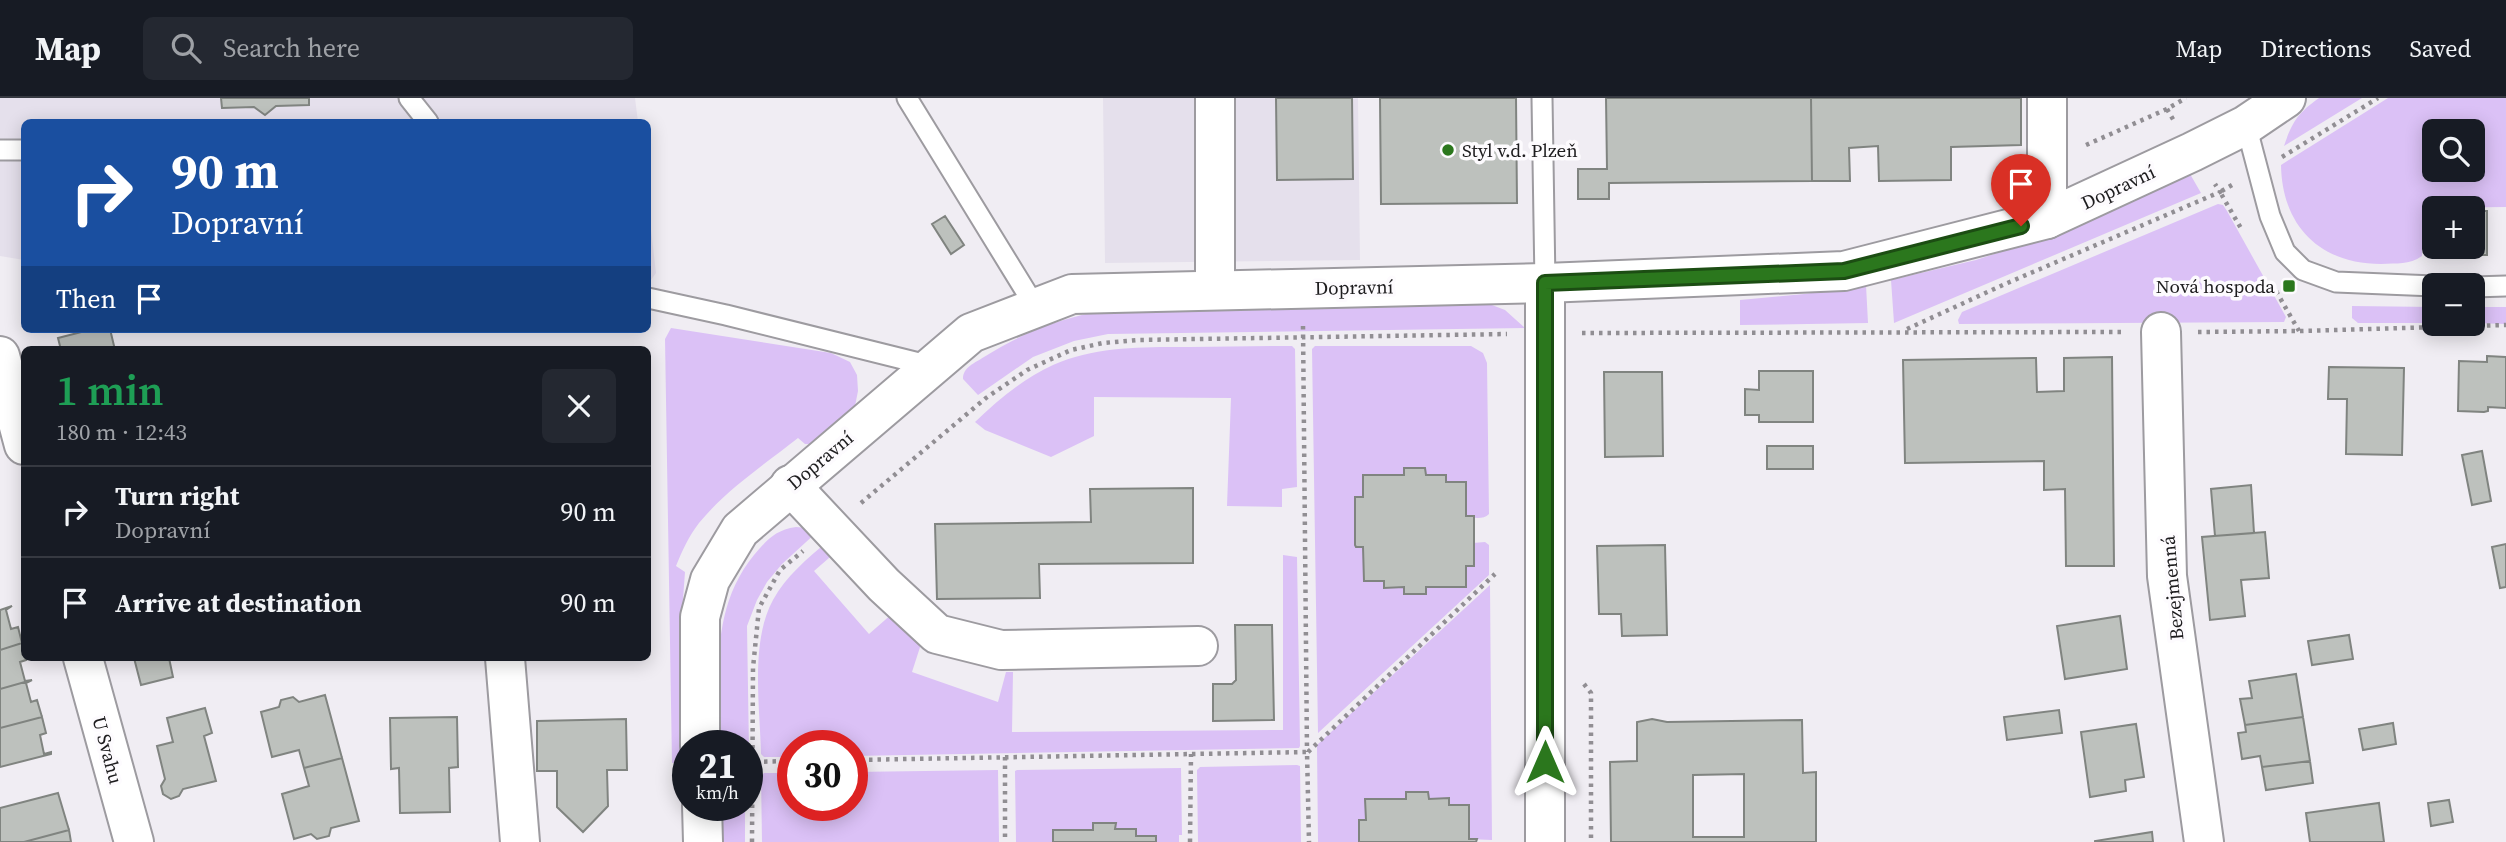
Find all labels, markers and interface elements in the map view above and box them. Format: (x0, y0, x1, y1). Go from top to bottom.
search box (143, 17, 633, 80)
text: Map (35, 26, 101, 71)
icon: search (167, 29, 205, 67)
text: Search here (223, 30, 360, 66)
text: Map (2175, 32, 2222, 65)
text: Directions (2260, 32, 2371, 65)
text: Saved (2409, 32, 2471, 65)
map controls (2422, 119, 2485, 336)
button: search (2422, 119, 2485, 182)
text: 90 m (171, 137, 279, 204)
place label: Styl v.d. Plzeň (1462, 137, 1578, 163)
marker: Styl v.d. Plzeň (1440, 142, 1456, 158)
icon: right (56, 147, 147, 238)
pin (1991, 154, 2051, 226)
street label: Dopravní (2077, 158, 2159, 215)
icon: arrive (2002, 165, 2040, 203)
button: + (2422, 196, 2485, 259)
text: Dopravní (171, 201, 304, 245)
street label: Dopravní (1314, 273, 1394, 301)
place label: Nová hospoda (2156, 273, 2275, 299)
button: − (2422, 273, 2485, 336)
marker: Nová hospoda (2281, 278, 2297, 294)
icon: arrive (130, 280, 168, 318)
text: Then (56, 281, 116, 317)
text: 1 min (56, 361, 164, 419)
button: close (542, 369, 616, 443)
text: 180 m · 12:43 (56, 416, 187, 448)
street label: Dopravní (781, 425, 859, 495)
text: Turn right (115, 478, 239, 514)
icon: right (56, 493, 94, 531)
text: 90 m (561, 494, 616, 530)
text: Dopravní (115, 514, 210, 546)
street label: Bezejmenná (2154, 534, 2190, 641)
icon: arrive (56, 584, 94, 622)
text: Arrive at destination (115, 585, 362, 621)
text: 90 m (561, 585, 616, 621)
street label: U Svahu (87, 713, 129, 787)
position arrow (1508, 725, 1582, 799)
speed limit sign: 30 (777, 730, 868, 821)
text: 21 (699, 742, 736, 790)
text: km/h (696, 780, 739, 805)

